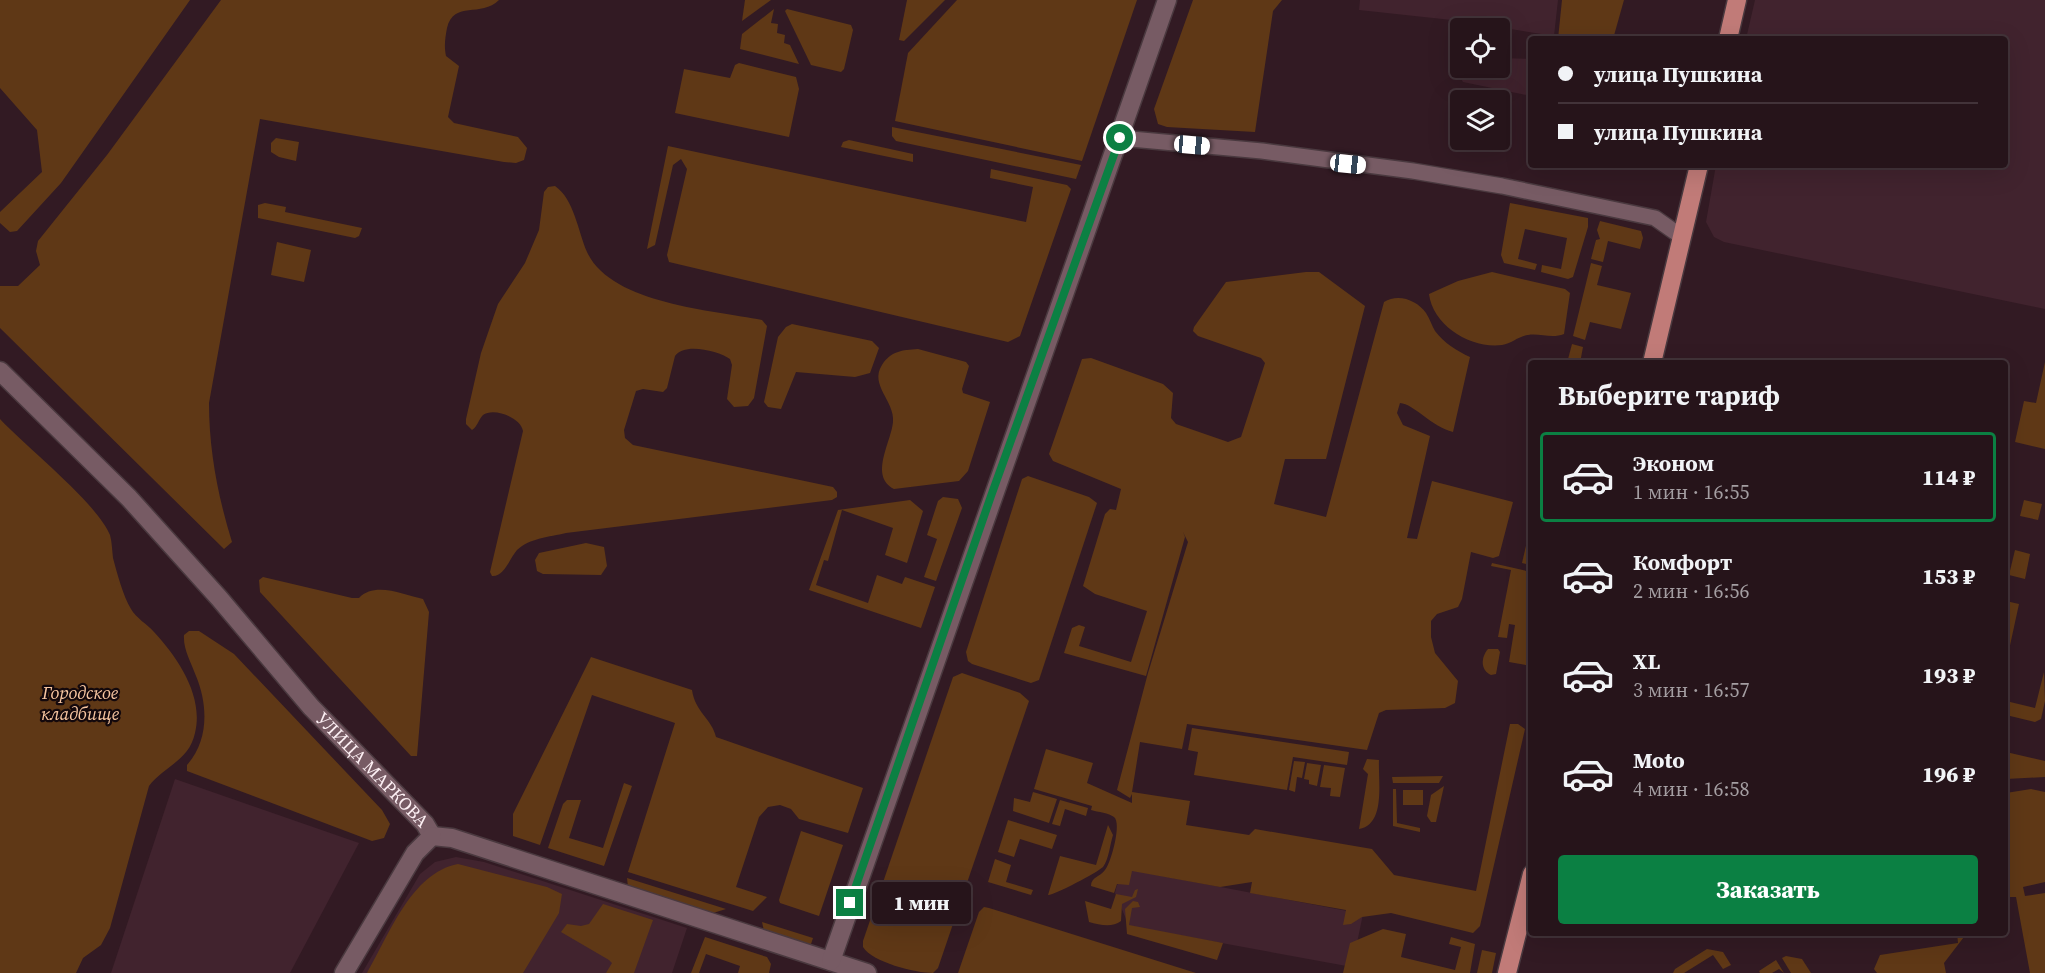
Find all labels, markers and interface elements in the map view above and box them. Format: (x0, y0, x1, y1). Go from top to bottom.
map controls (1450, 18, 1510, 150)
button: locate (1450, 18, 1510, 78)
text: улица Пушкина (1594, 59, 1763, 89)
button: layers (1450, 90, 1510, 150)
text: улица Пушкина (1594, 117, 1763, 147)
route start (1106, 124, 1133, 151)
car (1173, 134, 1211, 156)
car (1329, 153, 1367, 175)
text: Выберите тариф (1558, 377, 1780, 414)
text: Эконом (1633, 448, 1714, 478)
icon: car (1561, 450, 1615, 504)
text: 114 ₽ (1922, 462, 1975, 492)
text: 1 мин · 16:55 (1633, 478, 1749, 506)
text: Комфорт (1633, 547, 1732, 577)
icon: car (1561, 549, 1615, 603)
text: 153 ₽ (1922, 561, 1975, 591)
text: 2 мин · 16:56 (1633, 577, 1749, 605)
text: XL (1633, 646, 1660, 676)
icon: car (1561, 648, 1615, 702)
text: 193 ₽ (1922, 660, 1975, 690)
text: 3 мин · 16:57 (1633, 676, 1749, 704)
park label: Городское кладбище (41, 680, 120, 726)
street label: УЛИЦА МАРКОВА (311, 706, 435, 833)
text: Moto (1633, 745, 1685, 775)
icon: car (1561, 747, 1615, 801)
text: 196 ₽ (1922, 759, 1975, 789)
text: 4 мин · 16:58 (1633, 775, 1749, 803)
button: Заказать (1558, 855, 1978, 924)
callout: 1 мин (871, 882, 970, 924)
route end (836, 889, 863, 916)
text: 1 мин (893, 889, 950, 917)

